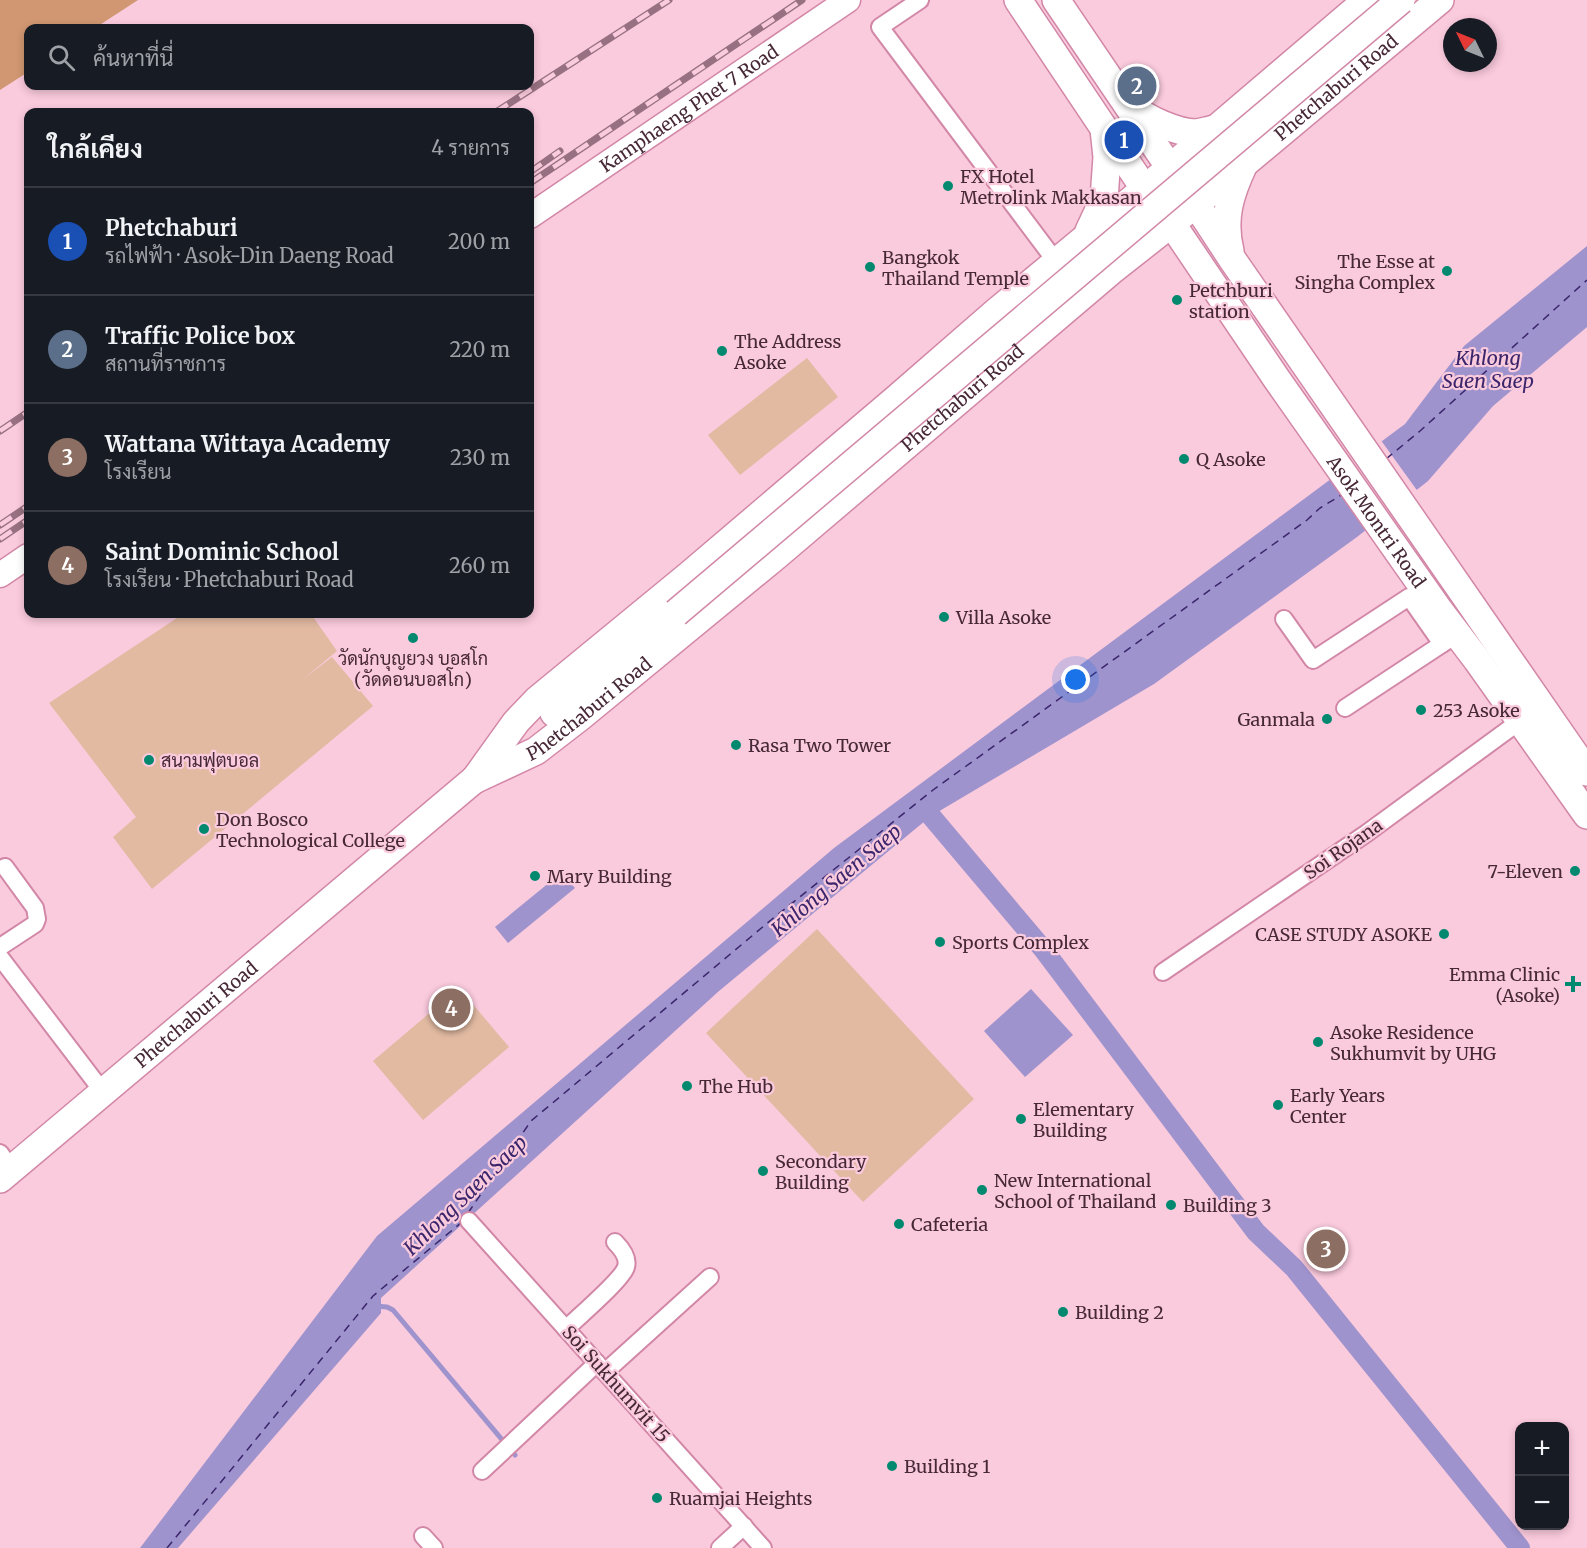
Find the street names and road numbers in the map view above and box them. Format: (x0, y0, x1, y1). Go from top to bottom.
street label: Phetchaburi Road (1270, 29, 1402, 145)
street label: Kamphaeng Phet 7 Road (595, 39, 783, 177)
street label: Phetchaburi Road (896, 339, 1028, 456)
street label: Asok Montri Road (1322, 450, 1431, 592)
street label: Phetchaburi Road (523, 652, 656, 765)
street label: Soi Rojana (1299, 813, 1387, 884)
street label: Phetchaburi Road (130, 956, 262, 1072)
street label: Soi Sukhumvit 15 (557, 1321, 675, 1447)

